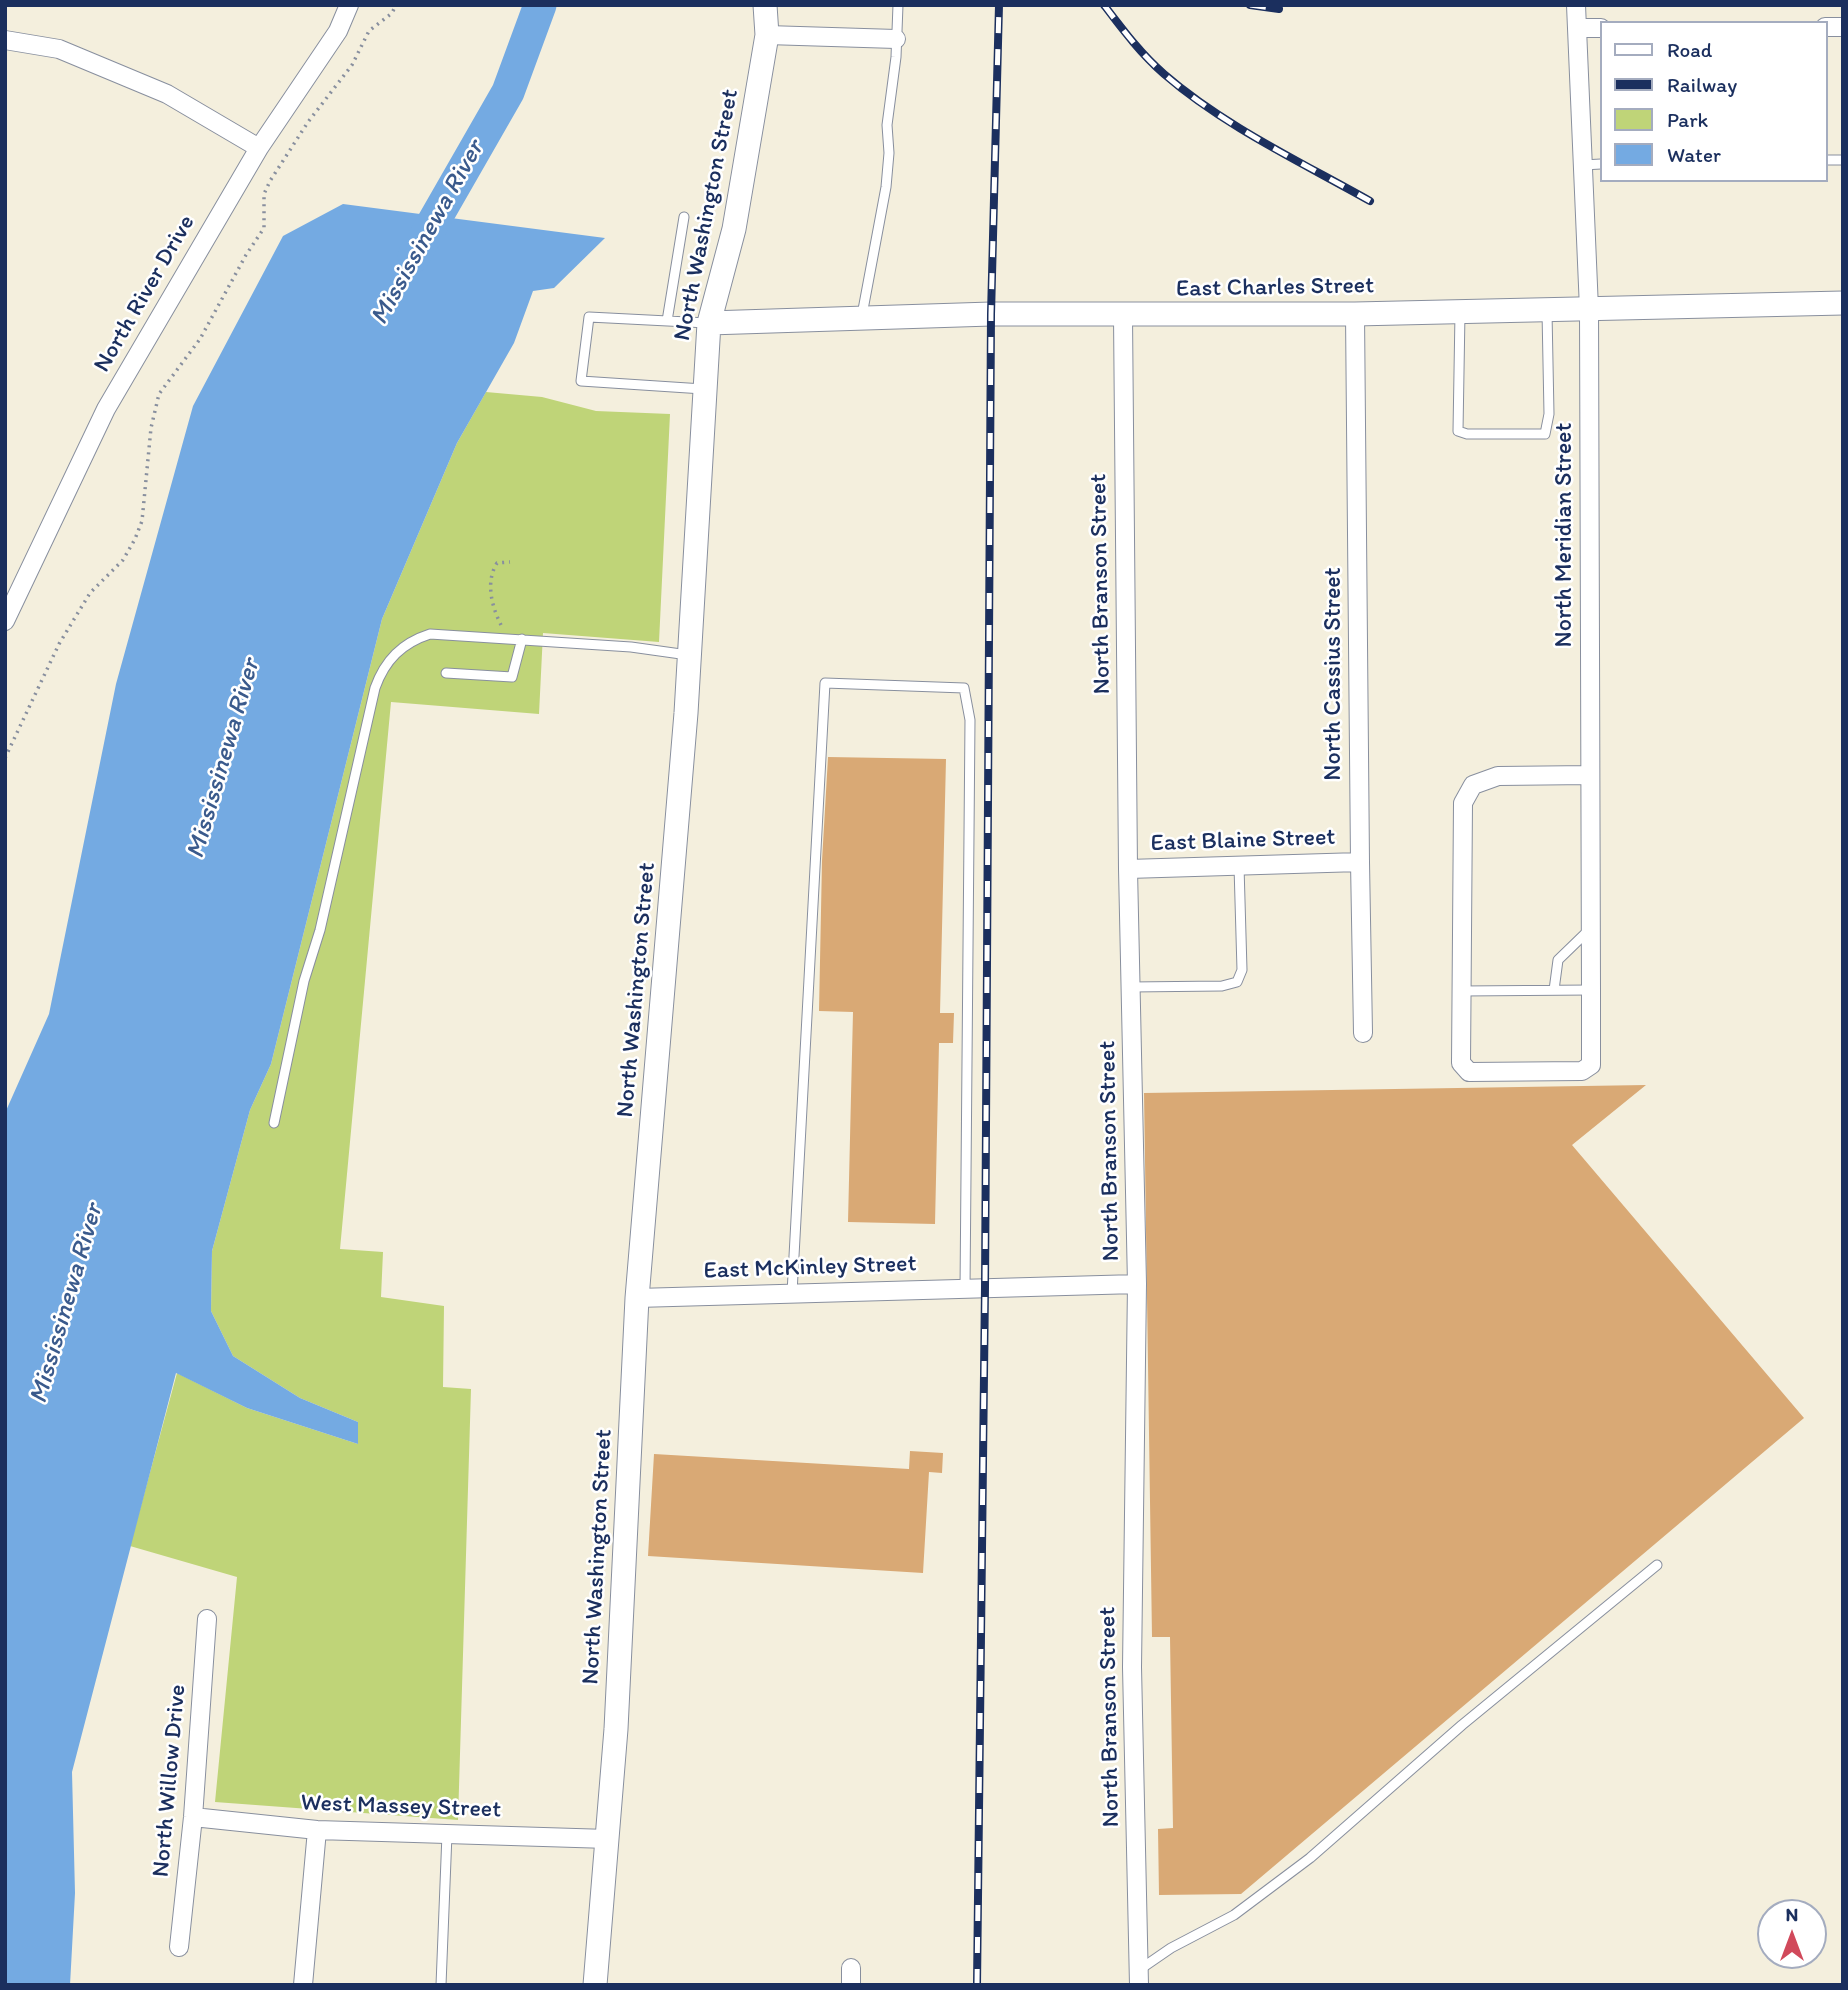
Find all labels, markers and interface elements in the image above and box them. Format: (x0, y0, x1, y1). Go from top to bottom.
legend (1600, 21, 1827, 182)
text: Road (1667, 37, 1712, 62)
text: Railway (1667, 72, 1737, 97)
street label: North Washington Street (668, 87, 746, 343)
text: Park (1667, 107, 1708, 132)
water label: Mississinewa River (364, 135, 492, 331)
text: Water (1667, 142, 1721, 167)
street label: North River Drive (88, 210, 202, 378)
street label: East Charles Street (1176, 272, 1374, 304)
street label: North Meridian Street (1551, 422, 1579, 648)
street label: North Branson Street (1085, 473, 1117, 695)
street label: North Cassius Street (1320, 567, 1348, 781)
water label: Mississinewa River (181, 656, 267, 862)
street label: East Blaine Street (1150, 823, 1336, 859)
street label: North Washington Street (612, 861, 662, 1119)
street label: North Branson Street (1094, 1040, 1126, 1262)
water label: Mississinewa River (24, 1201, 110, 1407)
street label: East McKinley Street (703, 1250, 917, 1286)
street label: North Washington Street (577, 1428, 619, 1686)
street label: North Branson Street (1094, 1606, 1126, 1828)
street label: North Willow Drive (147, 1683, 193, 1879)
street label: West Massey Street (300, 1789, 502, 1825)
north arrow (1757, 1899, 1827, 1969)
text: N (1786, 1903, 1798, 1926)

